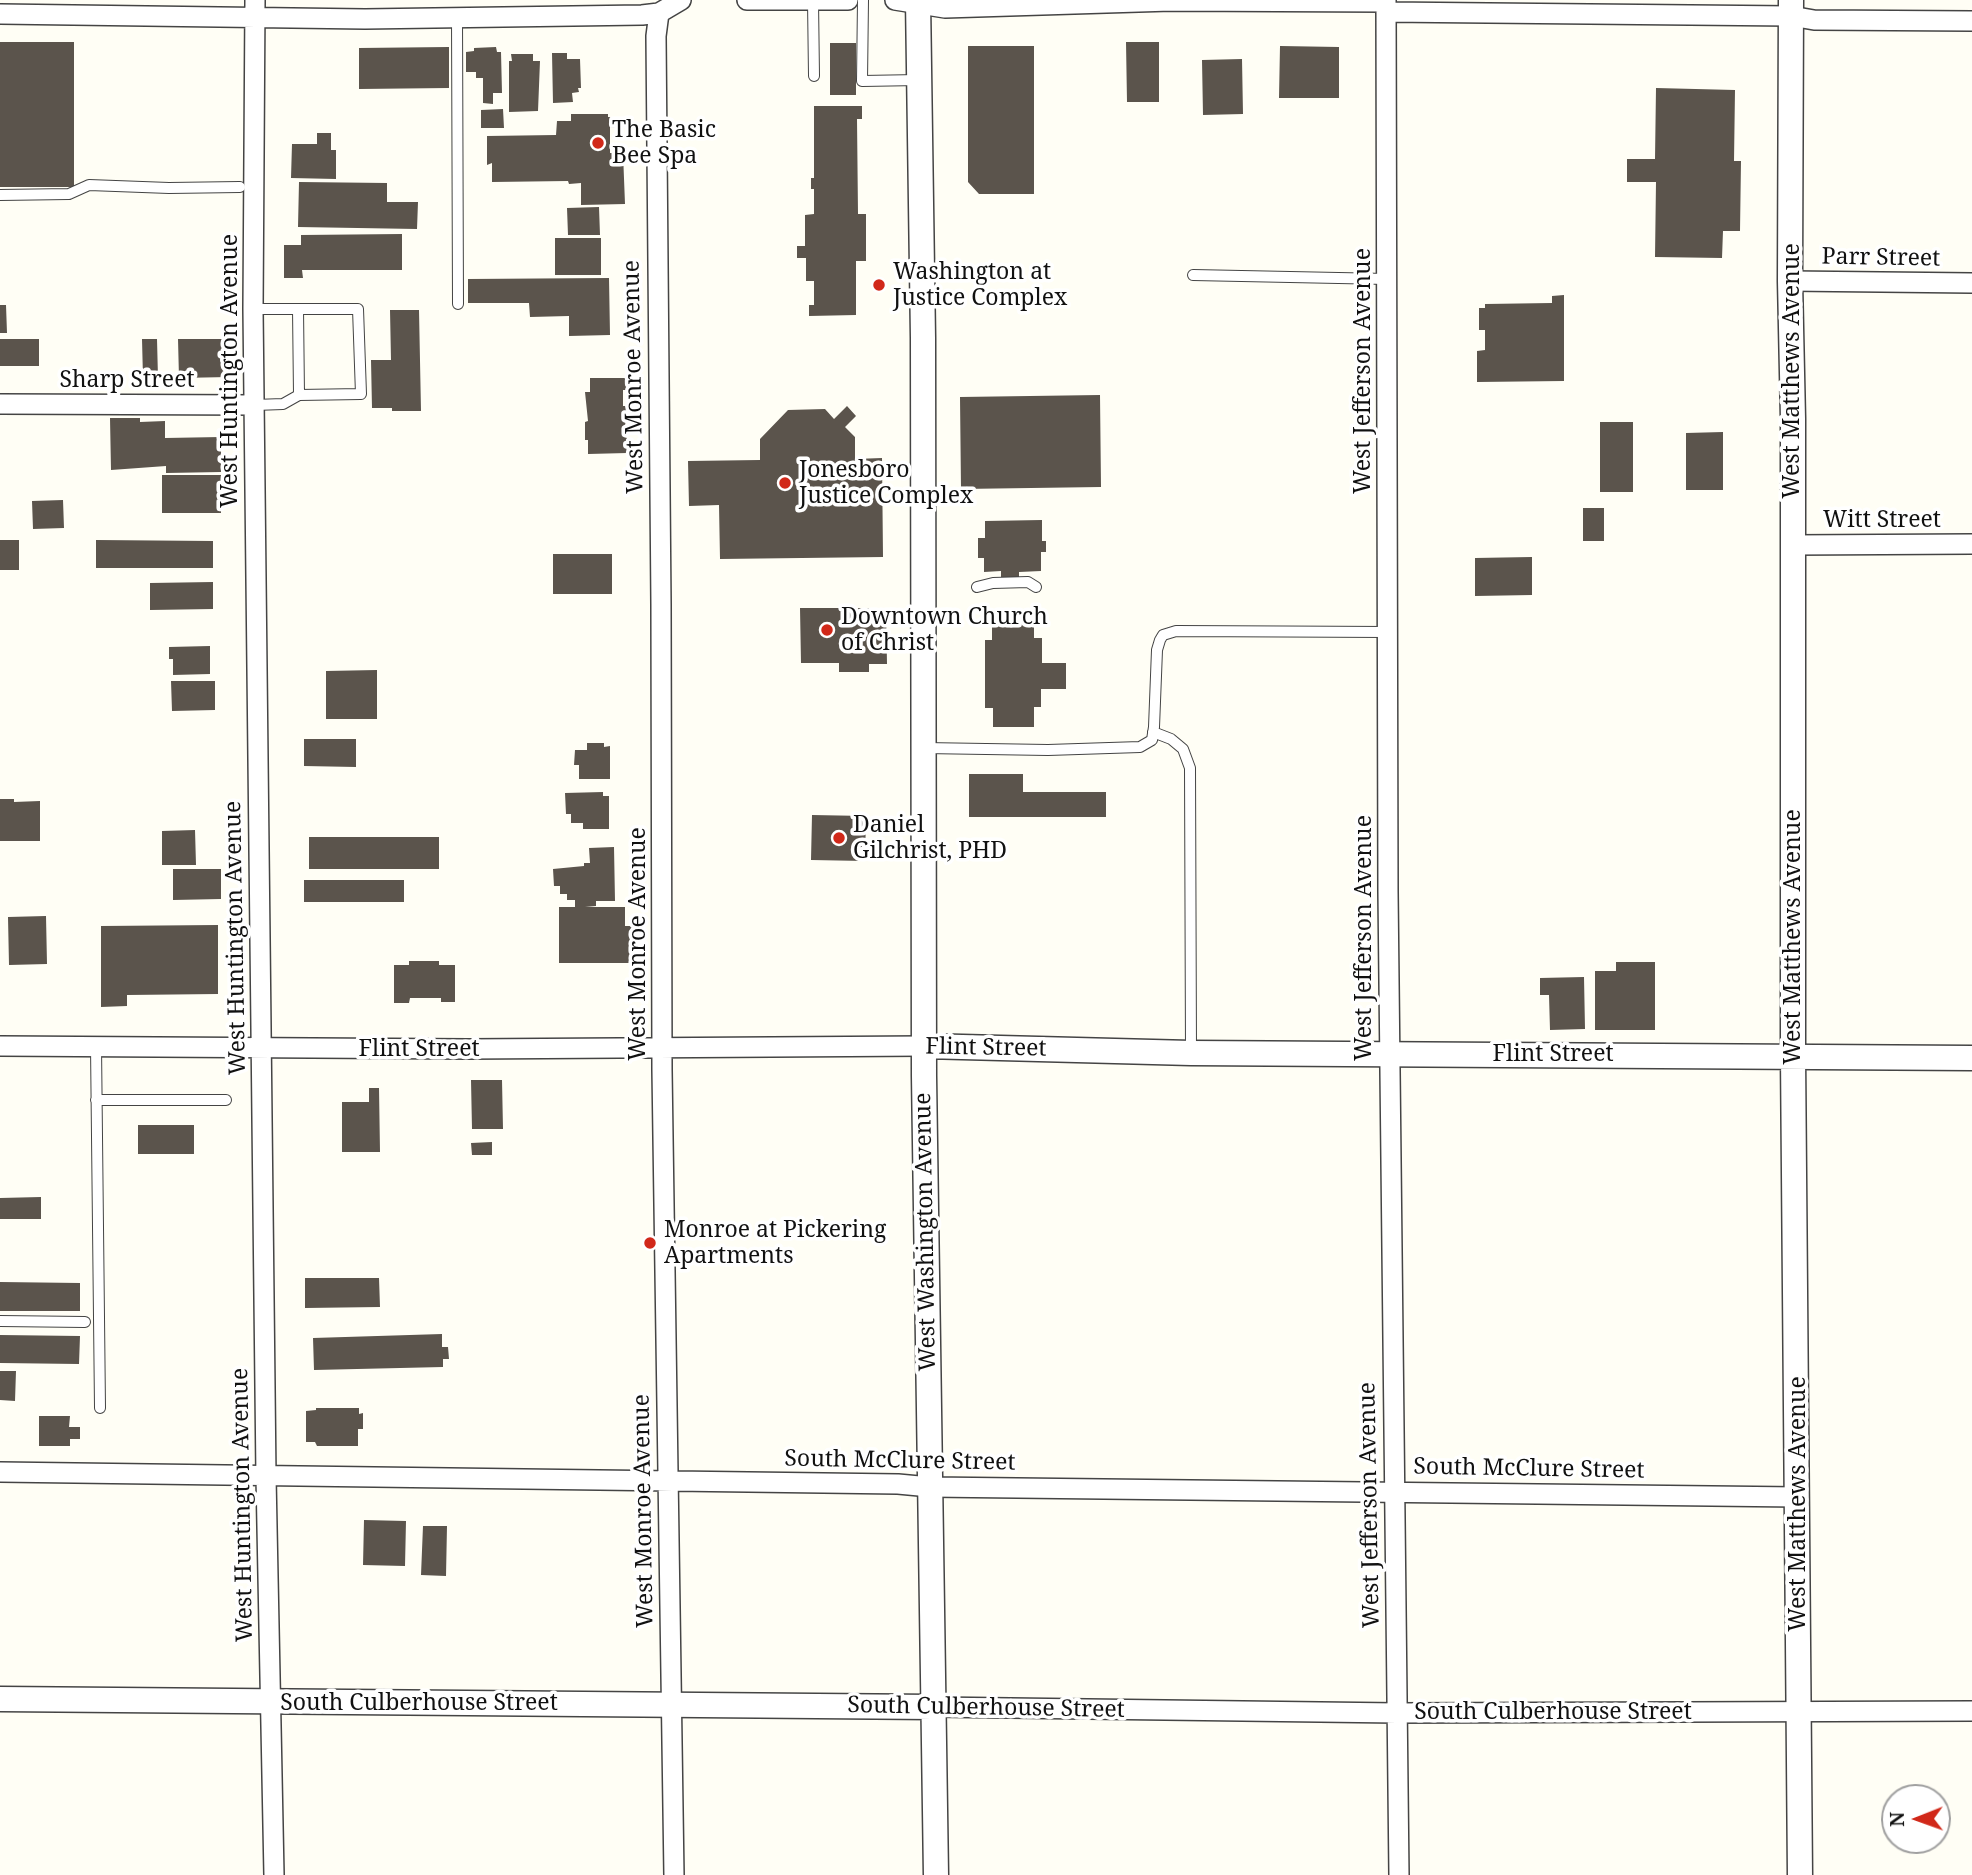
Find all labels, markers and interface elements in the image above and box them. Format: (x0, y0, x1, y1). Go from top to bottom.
place label: The Basic Bee Spa (612, 116, 716, 170)
marker: The Basic Bee Spa (590, 135, 606, 151)
street label: West Huntington Avenue (216, 234, 244, 508)
street label: West Matthews Avenue (1778, 243, 1806, 499)
street label: Parr Street (1821, 243, 1941, 273)
street label: West Jefferson Avenue (1349, 248, 1377, 494)
place label: Washington at Justice Complex (893, 258, 1067, 312)
street label: West Monroe Avenue (618, 260, 650, 494)
marker: Washington at Justice Complex (871, 277, 887, 293)
street label: Sharp Street (59, 366, 195, 394)
place label: Jonesboro Justice Complex (799, 456, 973, 510)
marker: Jonesboro Justice Complex (777, 475, 793, 491)
street label: Witt Street (1823, 506, 1941, 534)
place label: Downtown Church of Christ (841, 603, 1048, 657)
marker: Downtown Church of Christ (819, 622, 835, 638)
street label: West Huntington Avenue (220, 801, 252, 1075)
street label: West Matthews Avenue (1779, 809, 1807, 1065)
place label: Daniel Gilchrist, PHD (853, 811, 1007, 865)
street label: West Jefferson Avenue (1350, 815, 1378, 1061)
street label: West Monroe Avenue (624, 827, 652, 1061)
marker: Daniel Gilchrist, PHD (831, 830, 847, 846)
street label: Flint Street (925, 1033, 1047, 1063)
street label: Flint Street (358, 1035, 480, 1063)
street label: Flint Street (1492, 1040, 1614, 1068)
street label: West Washington Avenue (910, 1092, 942, 1372)
place label: Monroe at Pickering Apartments (664, 1216, 886, 1270)
marker: Monroe at Pickering Apartments (642, 1235, 658, 1251)
street label: West Huntington Avenue (227, 1368, 259, 1642)
street label: West Matthews Avenue (1784, 1376, 1812, 1632)
street label: West Jefferson Avenue (1354, 1382, 1386, 1628)
street label: West Monroe Avenue (628, 1394, 660, 1628)
street label: South McClure Street (784, 1445, 1016, 1477)
street label: South McClure Street (1413, 1453, 1645, 1485)
street label: South Culberhouse Street (280, 1689, 558, 1717)
street label: South Culberhouse Street (847, 1692, 1125, 1724)
street label: South Culberhouse Street (1414, 1698, 1692, 1726)
north arrow (1881, 1784, 1951, 1854)
text: N (1884, 1812, 1910, 1827)

